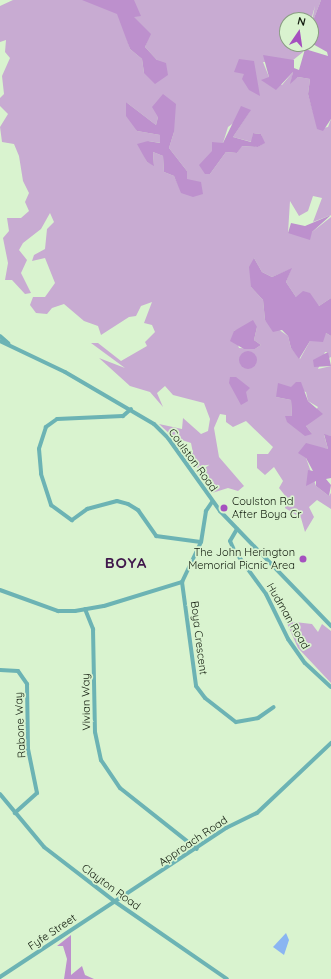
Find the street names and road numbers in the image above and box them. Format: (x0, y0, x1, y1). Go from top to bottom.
street label: Coulston Road (166, 426, 220, 494)
street label: Hudman Road (264, 581, 312, 651)
street label: Boya Crescent (188, 600, 210, 676)
street label: Vivian Way (79, 673, 93, 731)
street label: Rabone Way (12, 691, 28, 759)
street label: Approach Road (156, 813, 230, 869)
street label: Clayton Road (79, 861, 143, 913)
street label: Fyfe Street (25, 911, 79, 953)

